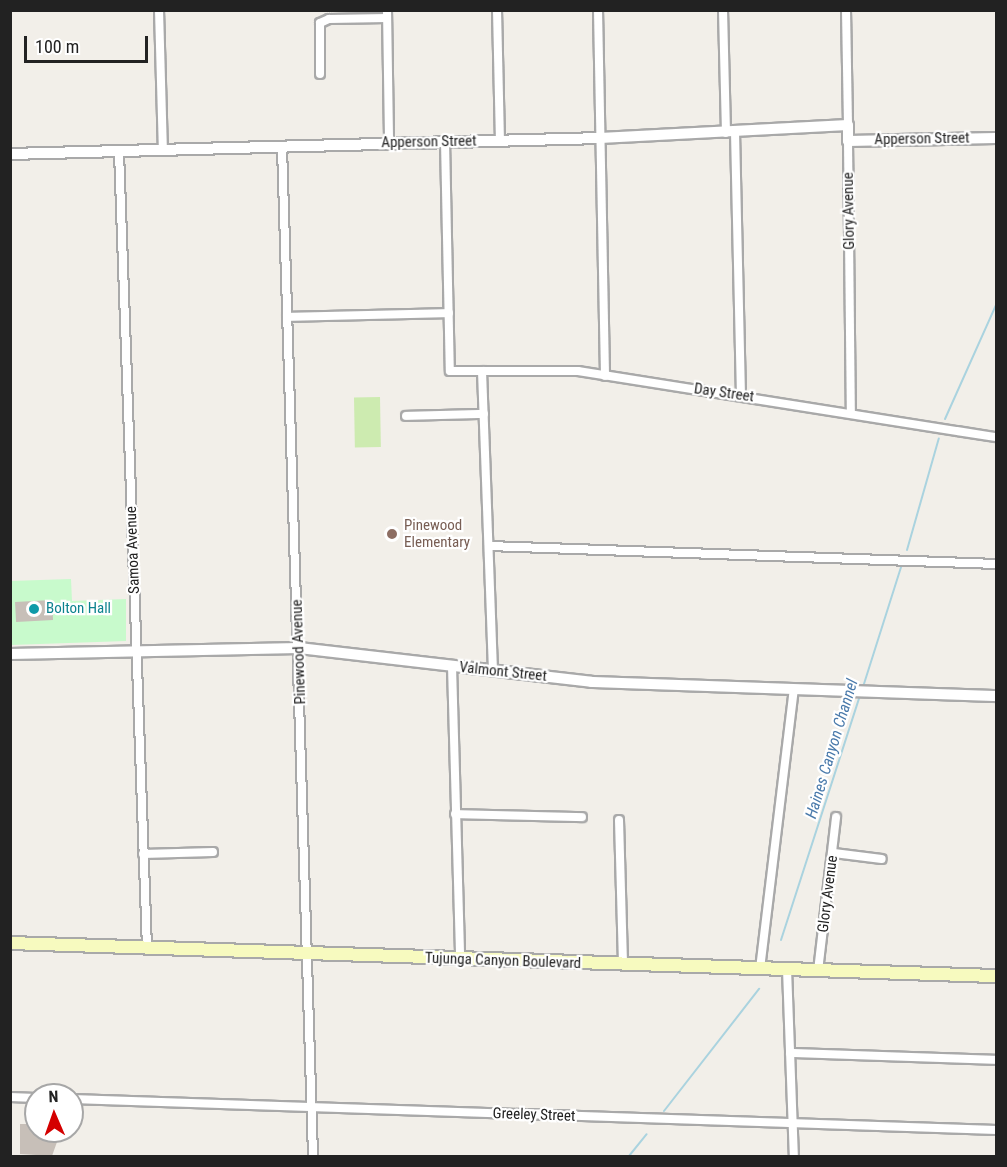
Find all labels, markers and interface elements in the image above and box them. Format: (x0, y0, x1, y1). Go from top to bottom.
scale bar (27, 24, 152, 62)
text: 100 m (35, 36, 79, 57)
street label: Apperson Street (874, 129, 970, 149)
street label: Apperson Street (381, 132, 477, 152)
street label: Glory Avenue (839, 172, 859, 250)
street label: Day Street (693, 380, 755, 406)
street label: Samoa Avenue (122, 506, 144, 594)
place label: Pinewood Elementary (404, 516, 470, 551)
marker: Pinewood Elementary (385, 527, 399, 541)
street label: Pinewood Avenue (288, 599, 310, 705)
place label: Bolton Hall (46, 600, 111, 618)
marker: Bolton Hall (27, 602, 41, 616)
street label: Valmont Street (458, 658, 548, 686)
water label: Haines Canyon Channel (802, 677, 862, 821)
street label: Glory Avenue (814, 854, 842, 934)
street label: Tujunga Canyon Boulevard (425, 949, 581, 973)
north arrow (24, 1083, 84, 1143)
text: N (48, 1087, 59, 1106)
street label: Greeley Street (492, 1105, 576, 1125)

